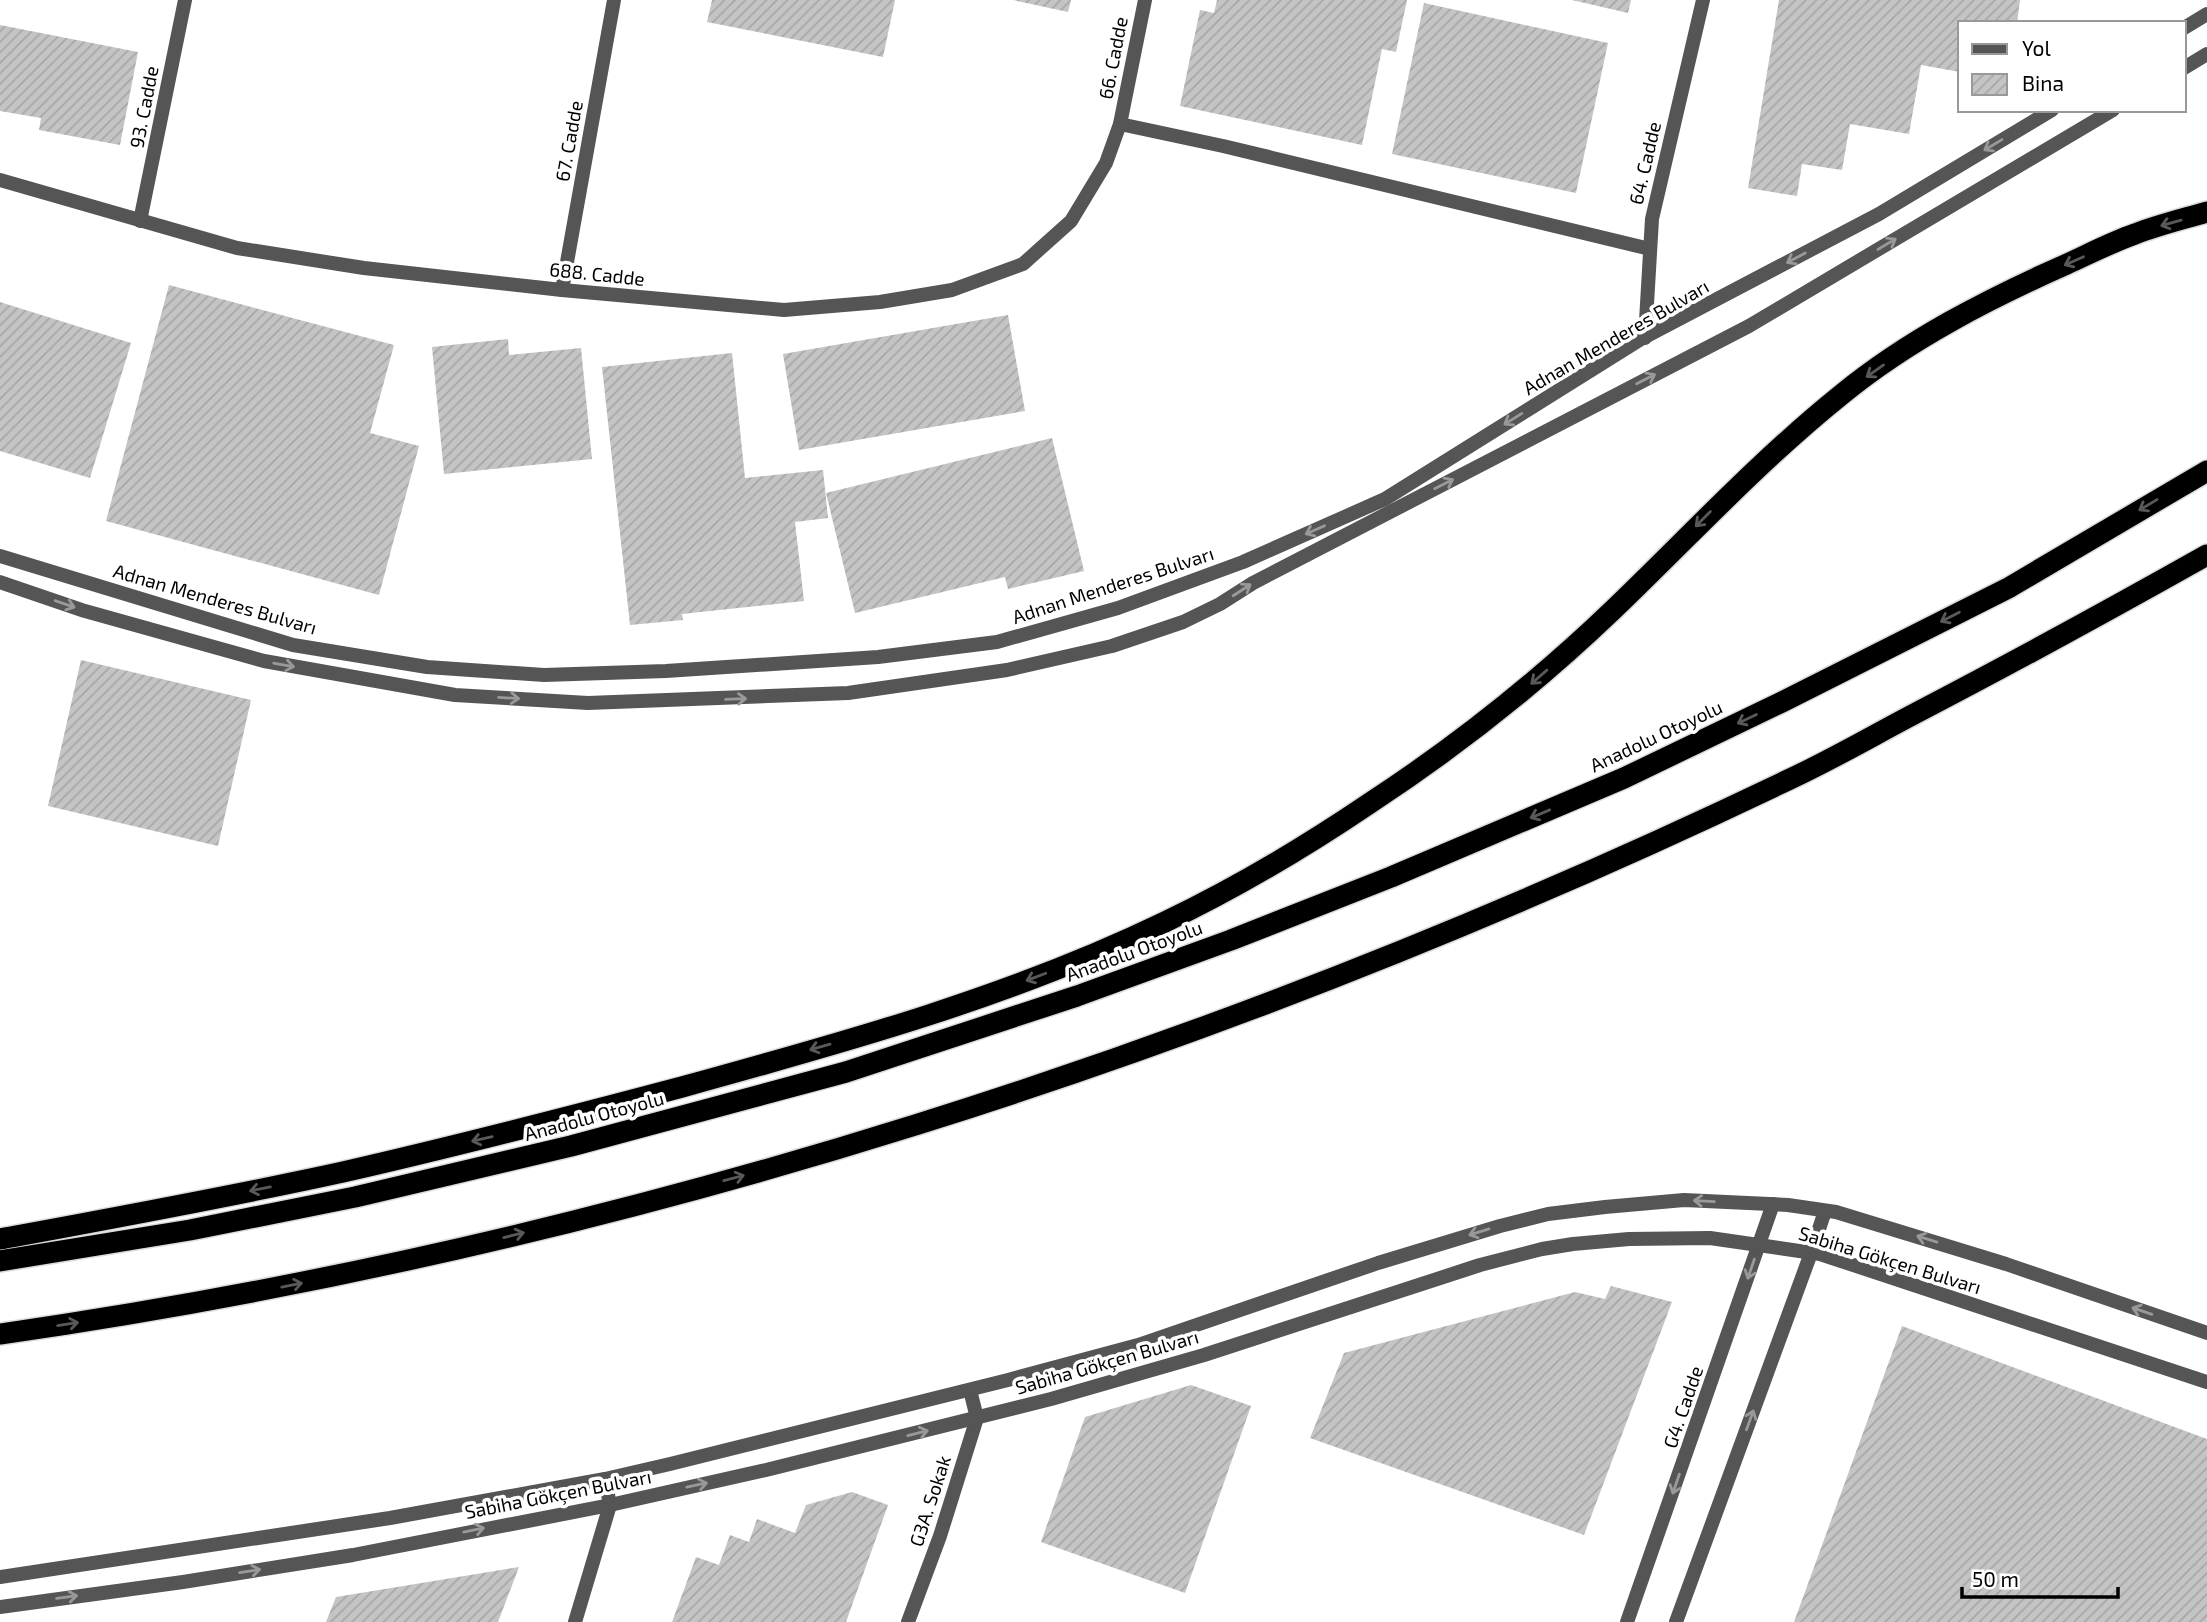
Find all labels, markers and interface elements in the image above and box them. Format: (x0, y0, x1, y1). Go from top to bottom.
street label: 66. Cadde (1093, 15, 1132, 101)
legend (1958, 21, 2186, 112)
text: Yol (2022, 35, 2051, 60)
street label: 93. Cadde (124, 64, 163, 150)
text: Bina (2022, 70, 2064, 95)
street label: 67. Cadde (550, 99, 587, 183)
street label: 64. Cadde (1624, 119, 1665, 207)
one-way arrow (1984, 139, 2004, 153)
one-way arrow (2161, 217, 2183, 230)
one-way arrow (1876, 237, 1896, 251)
one-way arrow (1786, 251, 1806, 265)
one-way arrow (2063, 255, 2085, 268)
street label: 688. Cadde (548, 257, 646, 290)
street label: Adnan Menderes Bulvarı (1519, 274, 1713, 399)
one-way arrow (1866, 364, 1885, 378)
one-way arrow (1635, 372, 1656, 386)
one-way arrow (1504, 412, 1524, 426)
one-way arrow (1433, 477, 1454, 490)
one-way arrow (2139, 499, 2159, 513)
one-way arrow (1695, 511, 1712, 528)
one-way arrow (1305, 524, 1326, 537)
street label: Adnan Menderes Bulvarı (1009, 541, 1217, 628)
street label: Adnan Menderes Bulvarı (111, 558, 319, 639)
one-way arrow (1232, 582, 1252, 596)
one-way arrow (53, 599, 75, 611)
one-way arrow (1940, 611, 1961, 625)
one-way arrow (272, 658, 295, 672)
one-way arrow (1531, 669, 1549, 685)
one-way arrow (497, 692, 520, 705)
one-way arrow (724, 692, 747, 705)
street label: Anadolu Otoyolu (1586, 695, 1726, 776)
one-way arrow (1737, 712, 1758, 726)
one-way arrow (1530, 808, 1551, 821)
street label: Anadolu Otoyolu (1062, 915, 1205, 986)
one-way arrow (1025, 972, 1047, 985)
one-way arrow (809, 1042, 831, 1055)
street label: Anadolu Otoyolu (522, 1086, 666, 1145)
one-way arrow (471, 1133, 494, 1147)
one-way arrow (722, 1171, 745, 1184)
one-way arrow (249, 1182, 272, 1196)
one-way arrow (1693, 1194, 1715, 1207)
street label: Sabiha Gökçen Bulvarı (1796, 1221, 1984, 1299)
one-way arrow (1469, 1226, 1491, 1239)
one-way arrow (502, 1228, 524, 1241)
one-way arrow (1916, 1232, 1938, 1245)
one-way arrow (1744, 1258, 1756, 1280)
one-way arrow (280, 1277, 303, 1291)
one-way arrow (2132, 1304, 2154, 1316)
one-way arrow (56, 1317, 78, 1330)
street label: Sabiha Gökçen Bulvarı (1013, 1324, 1201, 1400)
street label: G4. Cadde (1658, 1363, 1707, 1451)
one-way arrow (1745, 1409, 1757, 1431)
one-way arrow (906, 1426, 929, 1439)
street label: G3A. Sokak (904, 1452, 955, 1549)
street label: Sabiha Gökçen Bulvarı (463, 1464, 653, 1524)
one-way arrow (1669, 1473, 1682, 1495)
one-way arrow (685, 1478, 708, 1491)
one-way arrow (462, 1522, 485, 1536)
scale bar (1962, 1556, 2118, 1600)
one-way arrow (238, 1564, 261, 1577)
text: 50 m (1972, 1566, 2019, 1591)
one-way arrow (56, 1591, 78, 1604)

